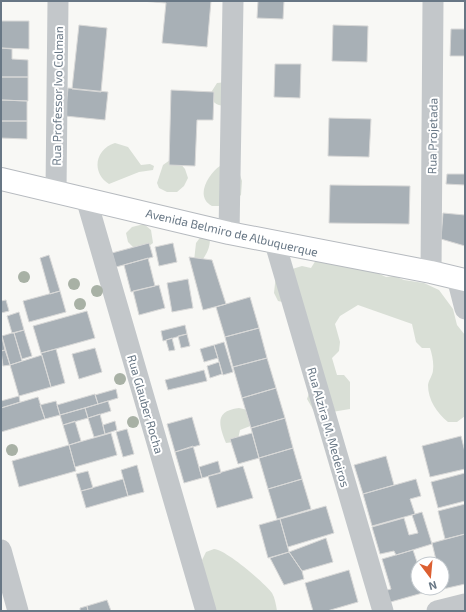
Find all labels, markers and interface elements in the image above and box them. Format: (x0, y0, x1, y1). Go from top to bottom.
street label: Rua Professor Ivo Colman (49, 26, 65, 166)
street label: Rua Projetada (424, 98, 441, 174)
street label: Avenida Belmiro de Albuquerque (144, 205, 320, 259)
street label: Rua Glauber Rocha (125, 353, 167, 455)
street label: Rua Alzira M. Medeiros (305, 365, 353, 489)
north arrow (410, 556, 450, 596)
text: N (427, 579, 439, 593)

